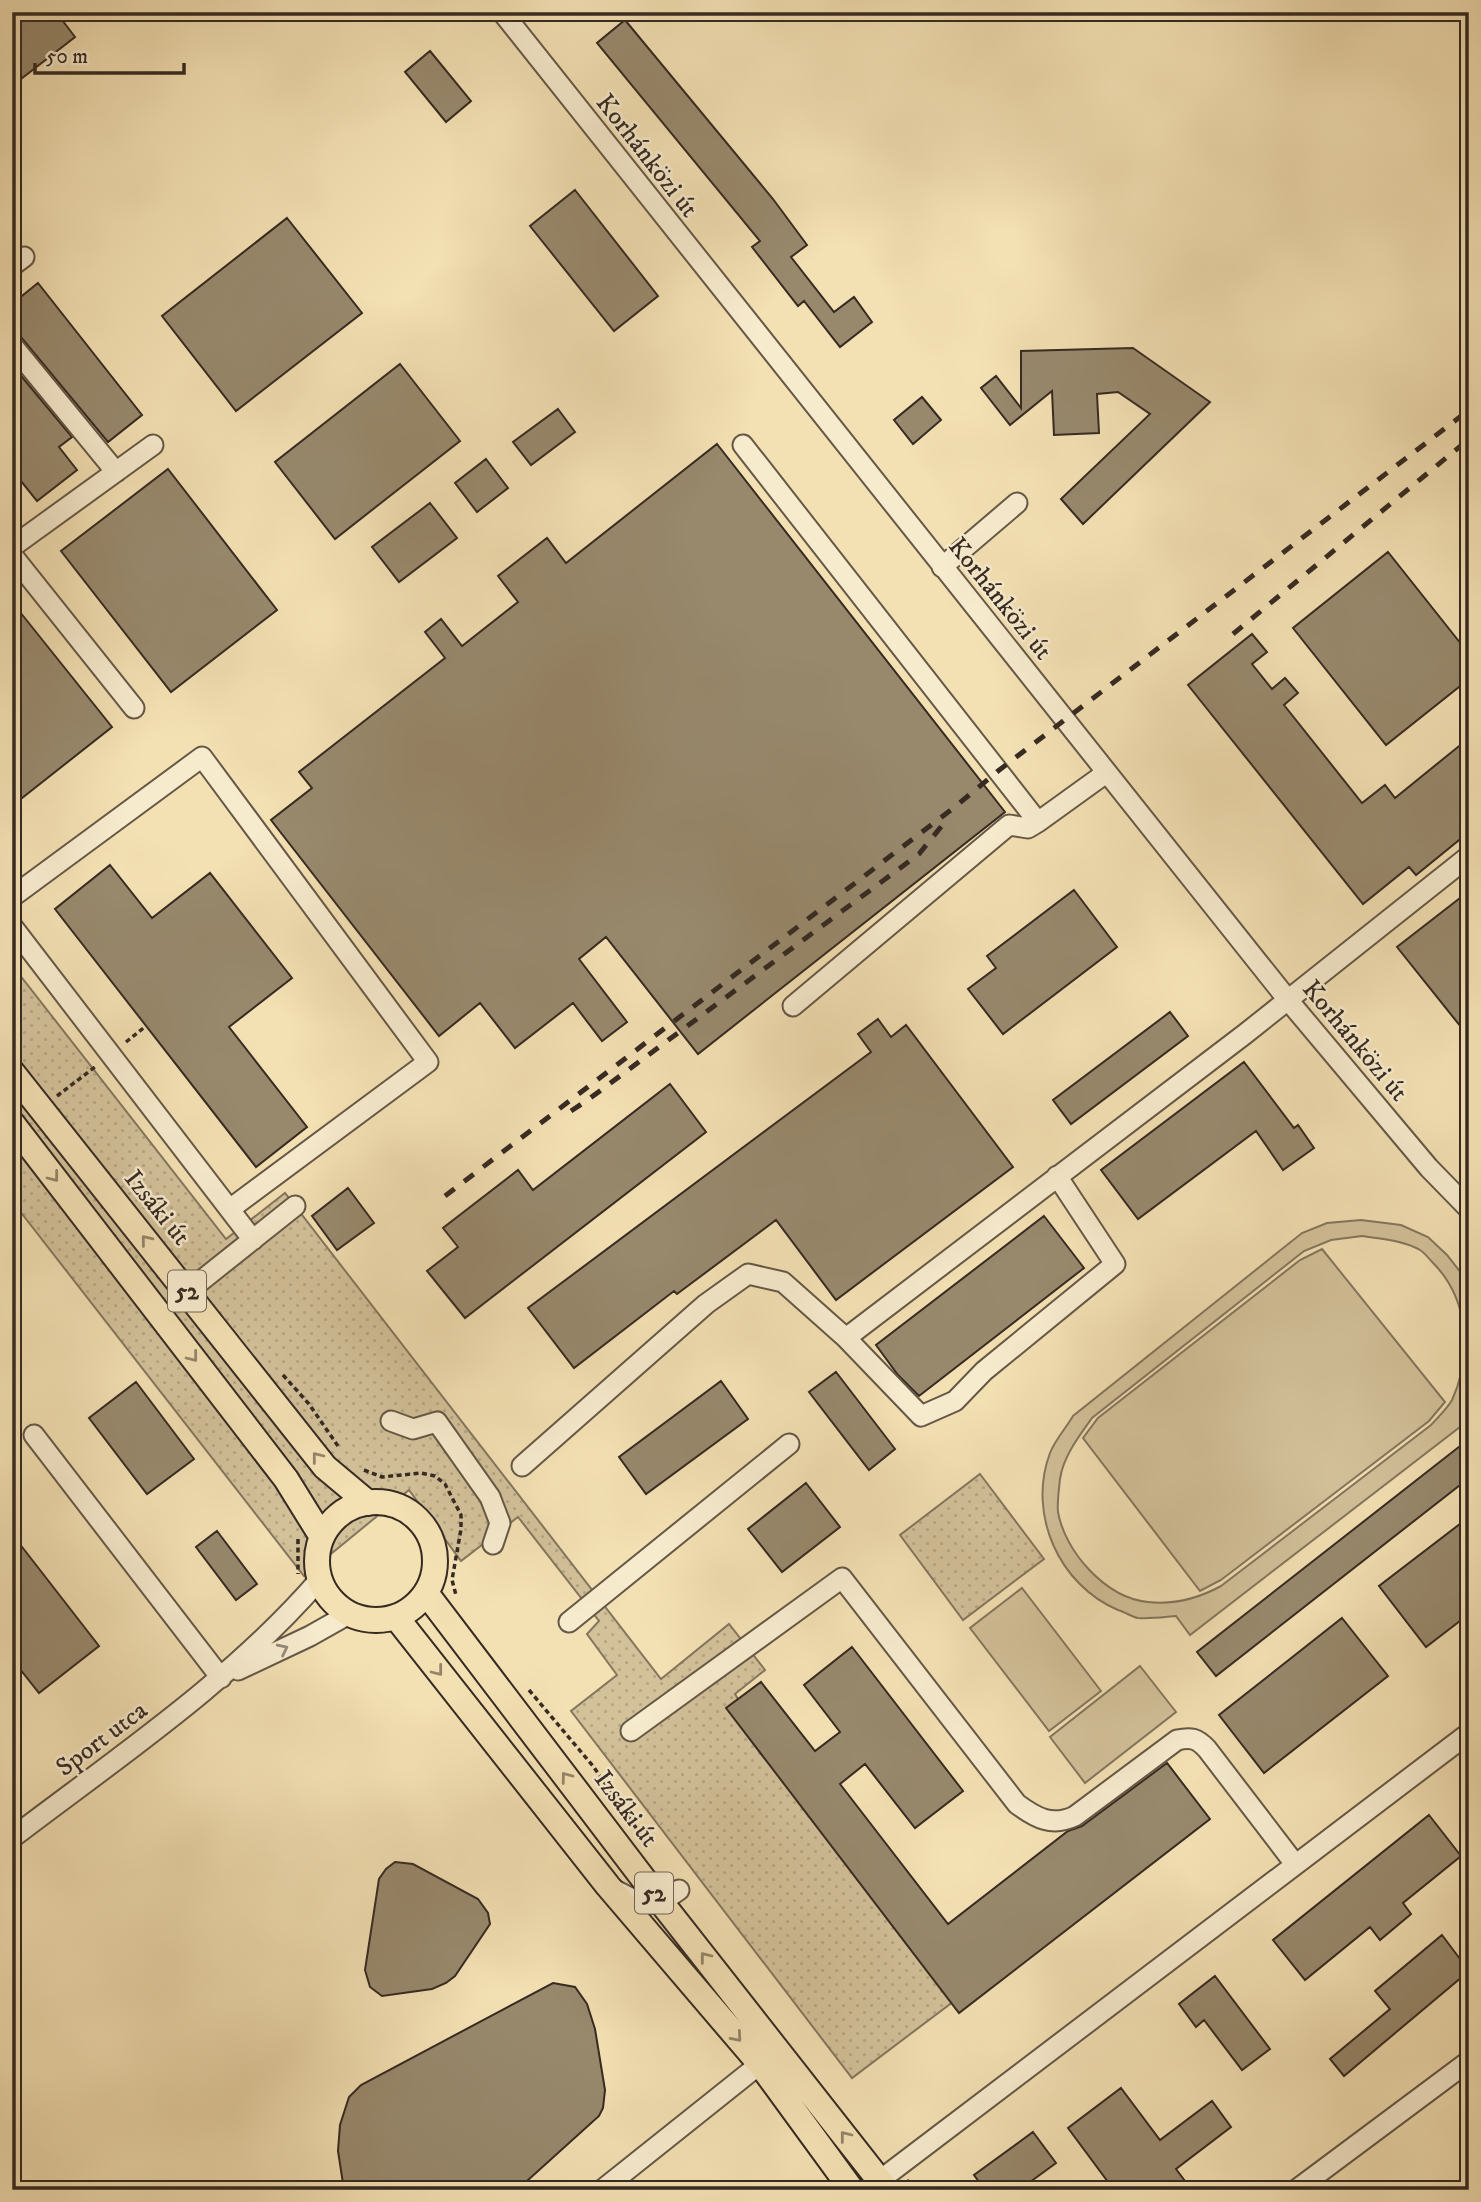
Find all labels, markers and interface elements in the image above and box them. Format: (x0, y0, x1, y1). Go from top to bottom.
scale bar (35, 32, 184, 76)
text: 50 m (46, 44, 88, 70)
street label: Korhánközi út (588, 87, 705, 224)
street label: Korhánközi út (940, 531, 1059, 667)
street label: Korhánközi út (1295, 974, 1415, 1108)
street label: Izsáki út (116, 1163, 197, 1252)
one-way arrow (45, 1170, 58, 1182)
one-way arrow (142, 1235, 154, 1248)
road number: 52 (168, 1270, 206, 1311)
one-way arrow (184, 1350, 197, 1362)
one-way arrow (313, 1452, 326, 1464)
one-way arrow (276, 1643, 288, 1657)
one-way arrow (429, 1663, 442, 1676)
street label: Sport utca (50, 1694, 154, 1784)
street label: Izsáki út (586, 1764, 665, 1854)
one-way arrow (562, 1772, 574, 1785)
road number: 52 (635, 1872, 673, 1914)
one-way arrow (700, 1953, 713, 1965)
one-way arrow (729, 2028, 741, 2041)
one-way arrow (841, 2131, 854, 2144)

